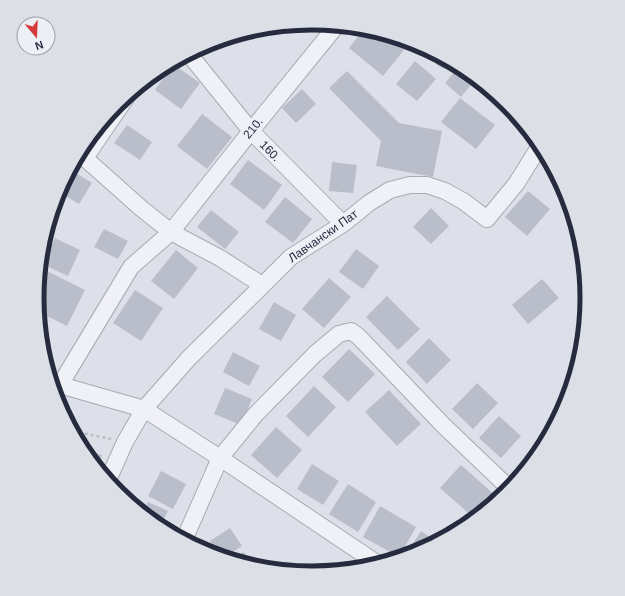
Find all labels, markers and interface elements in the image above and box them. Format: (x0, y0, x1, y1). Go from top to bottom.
north arrow (16, 16, 56, 56)
text: N (33, 38, 45, 52)
street label: 210. (240, 115, 266, 141)
street label: 160. (257, 138, 283, 164)
street label: Лавчански Пат (285, 207, 361, 265)

